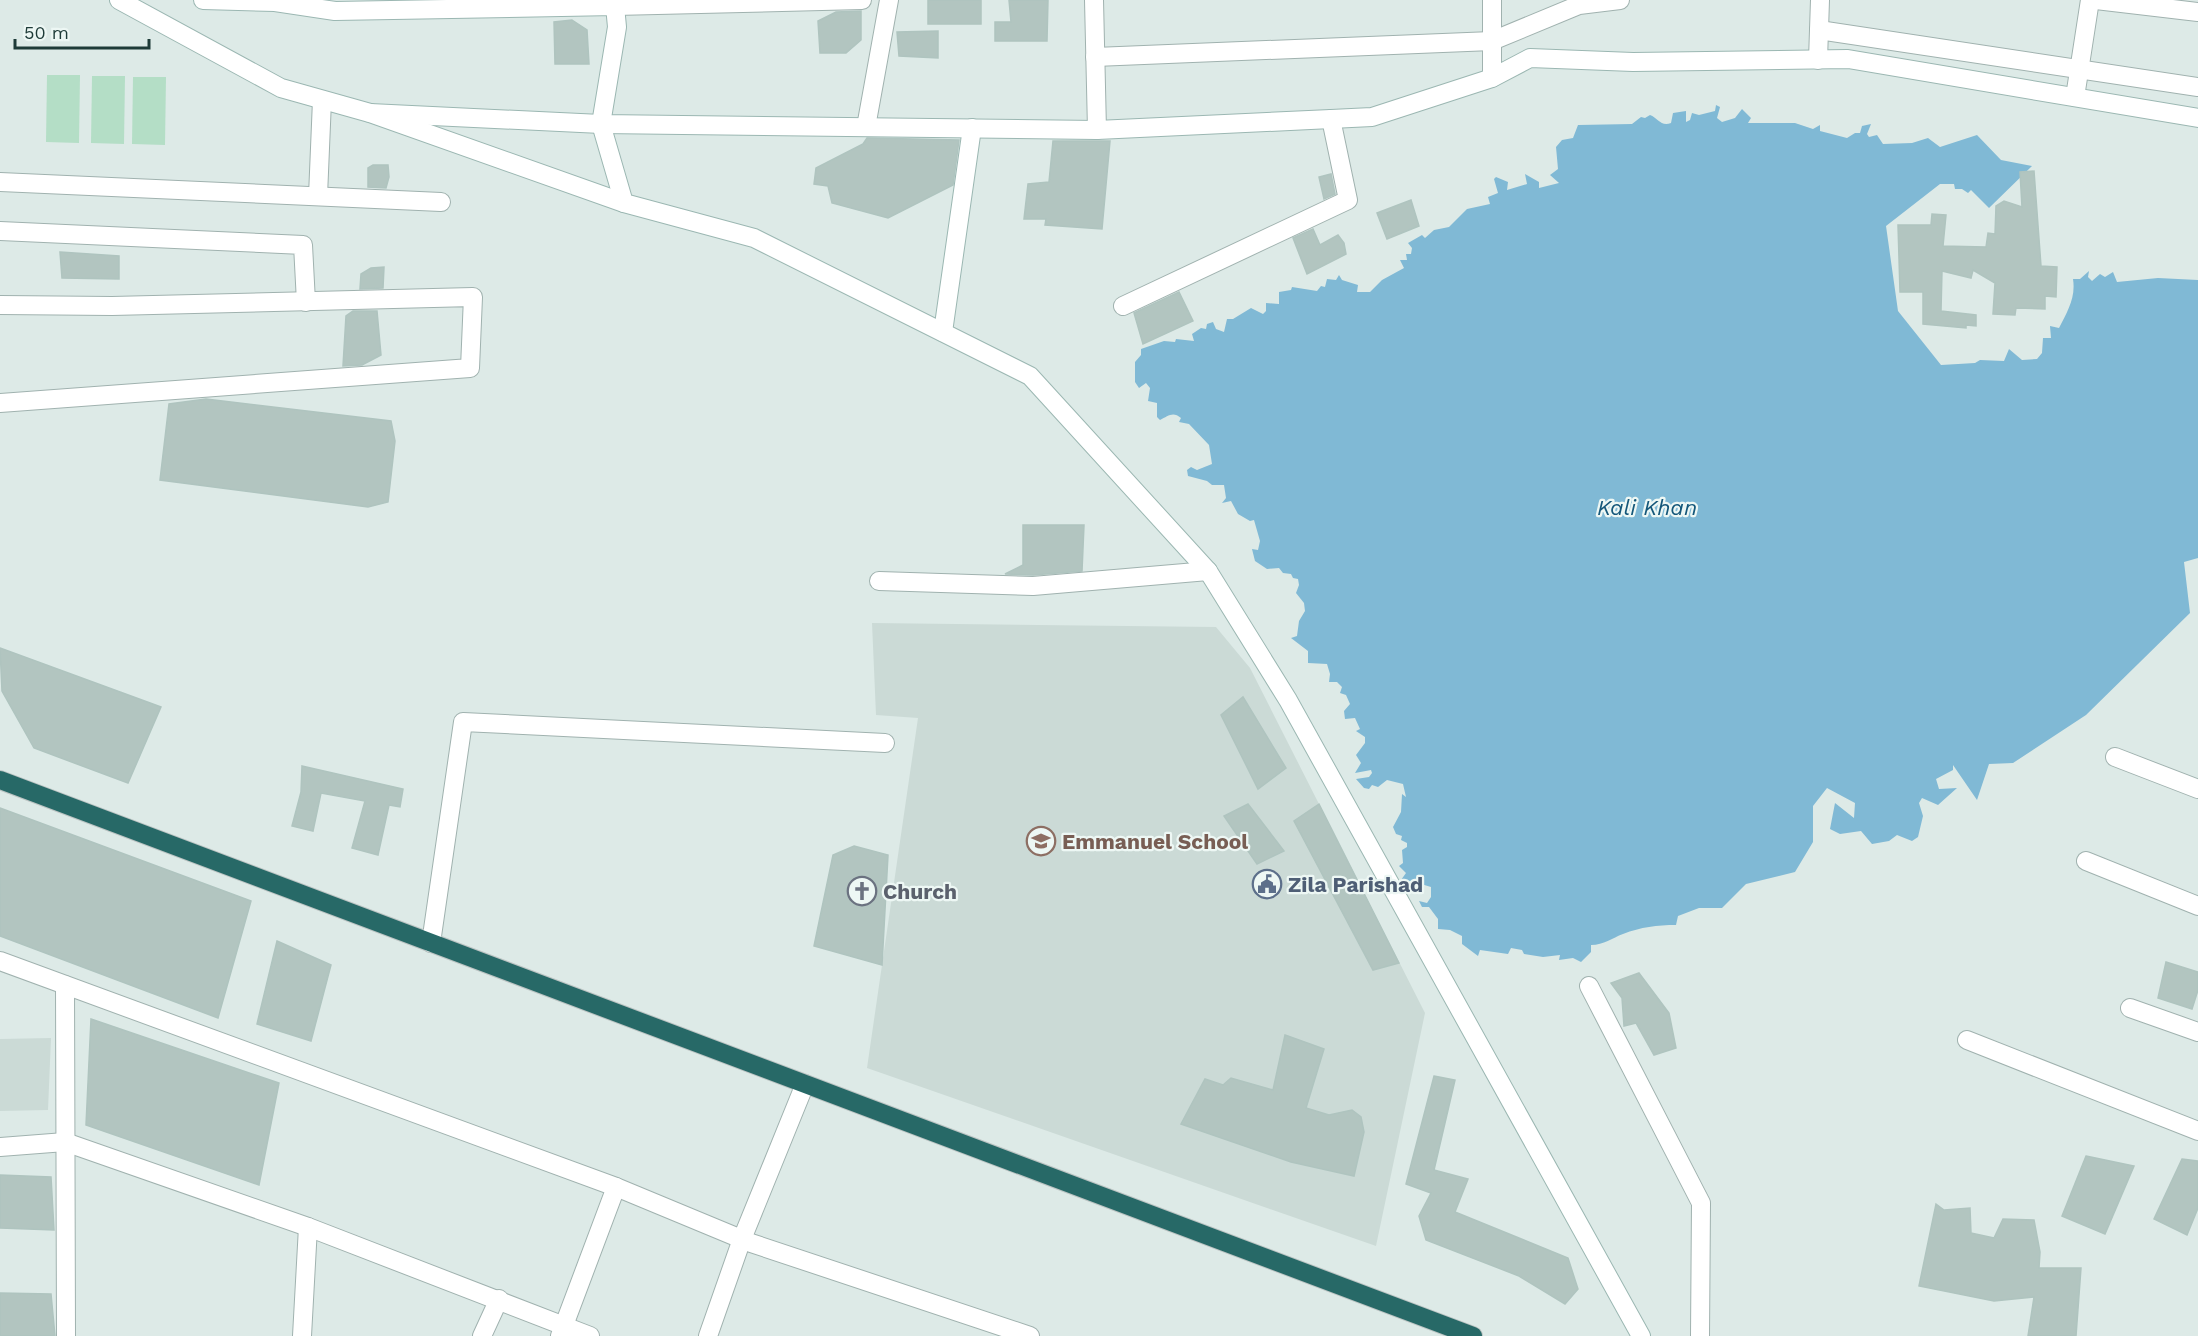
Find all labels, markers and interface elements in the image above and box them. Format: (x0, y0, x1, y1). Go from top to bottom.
scale bar (15, 12, 148, 50)
text: 50 m (24, 22, 69, 43)
water label: Kali Khan (1597, 495, 1697, 520)
school or university icon: Emmanuel School (1025, 825, 1057, 857)
place label: Emmanuel School (1062, 829, 1248, 854)
public building icon: Zila Parishad (1251, 868, 1283, 900)
place label: Zila Parishad (1288, 872, 1423, 897)
church icon: Church (846, 875, 878, 907)
place label: Church (883, 879, 957, 904)

